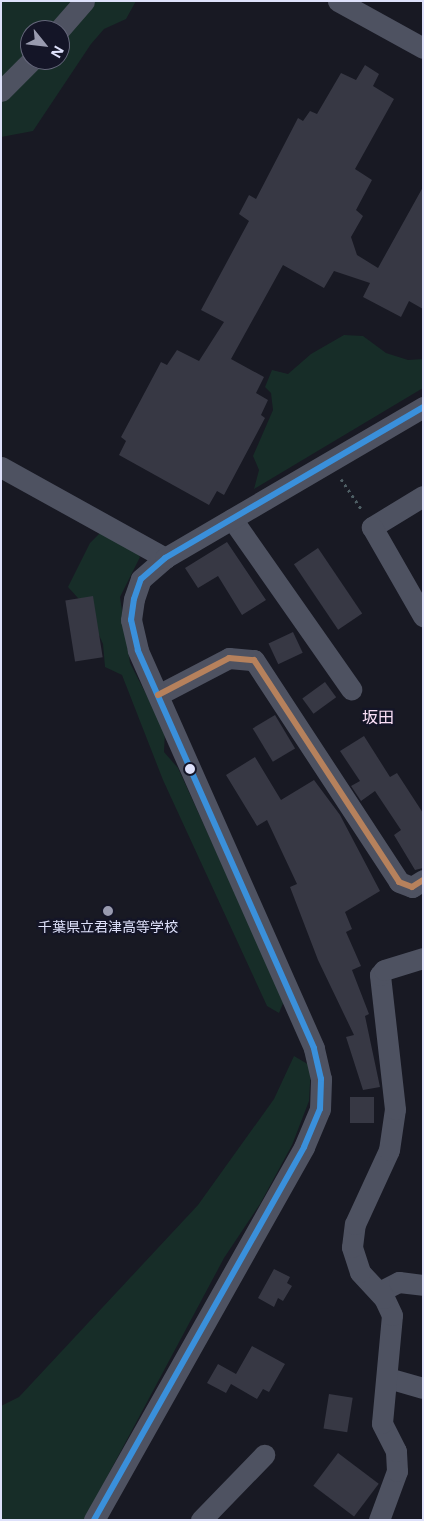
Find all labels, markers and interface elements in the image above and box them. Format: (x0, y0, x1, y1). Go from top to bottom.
north arrow (20, 20, 70, 70)
text: N (47, 42, 69, 62)
district label: 坂田 (362, 707, 394, 727)
unlabelled marker (185, 764, 195, 774)
marker: 千葉県立君津高等学校 (102, 905, 114, 917)
place label: 千葉県立君津高等学校 (38, 919, 178, 935)

